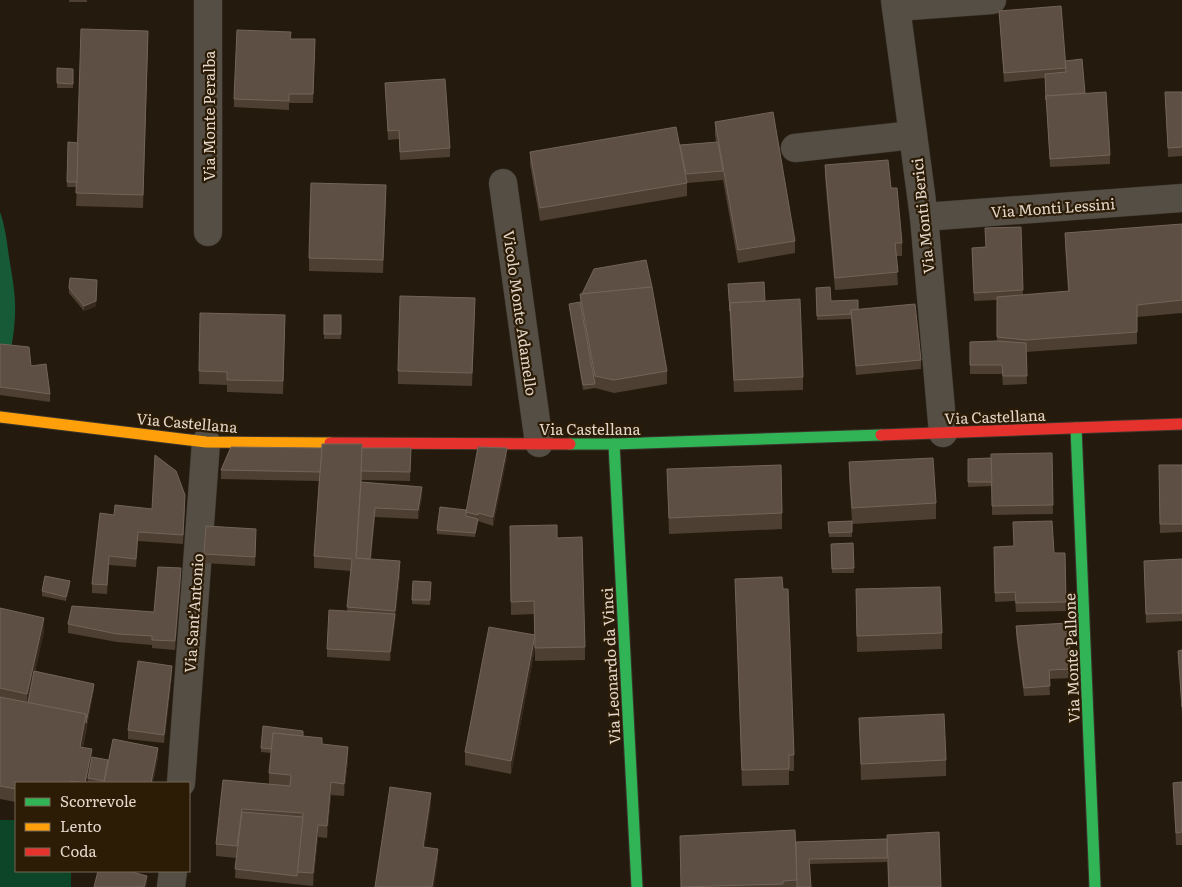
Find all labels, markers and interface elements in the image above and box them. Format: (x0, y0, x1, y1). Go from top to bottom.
street label: Via Monte Peralba (197, 50, 220, 181)
street label: Via Monti Berici (905, 157, 939, 275)
street label: Via Monti Lessini (990, 191, 1116, 223)
street label: Vicolo Monte Adamello (498, 229, 544, 397)
street label: Via Castellana (944, 403, 1047, 429)
street label: Via Castellana (135, 406, 239, 438)
street label: Via Castellana (539, 417, 642, 440)
street label: Via Sant'Antonio (177, 552, 209, 674)
street label: Via Leonardo da Vinci (594, 587, 626, 745)
street label: Via Monte Pallone (1057, 592, 1085, 723)
legend (15, 782, 190, 872)
text: Scorrevole (60, 789, 137, 812)
text: Lento (60, 814, 102, 837)
text: Coda (60, 839, 97, 862)

